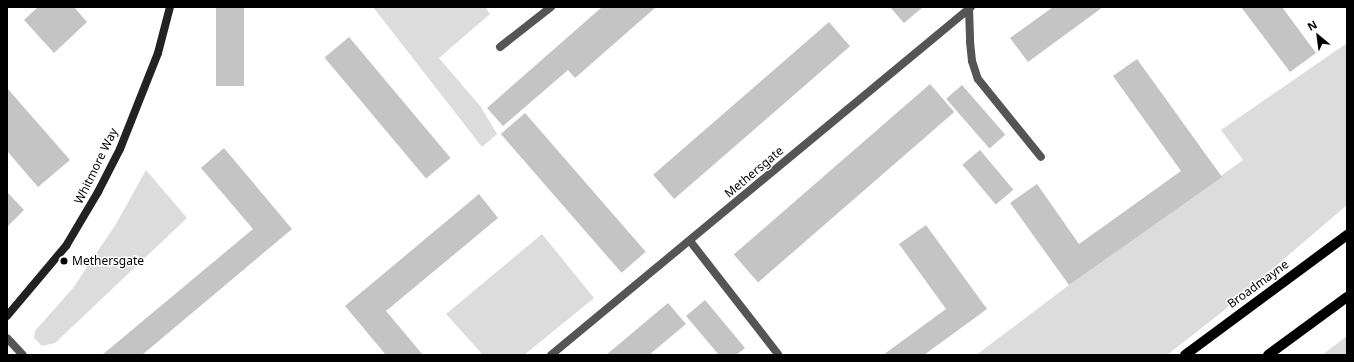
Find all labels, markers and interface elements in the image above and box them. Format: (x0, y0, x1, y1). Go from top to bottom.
north arrow (1298, 16, 1338, 56)
text: N (1304, 16, 1319, 34)
street label: Whitmore Way (71, 126, 121, 206)
street label: Methersgate (722, 143, 786, 201)
place label: Methersgate (72, 254, 144, 268)
marker: Methersgate (59, 256, 69, 266)
street label: Broadmayne (1225, 257, 1291, 311)

